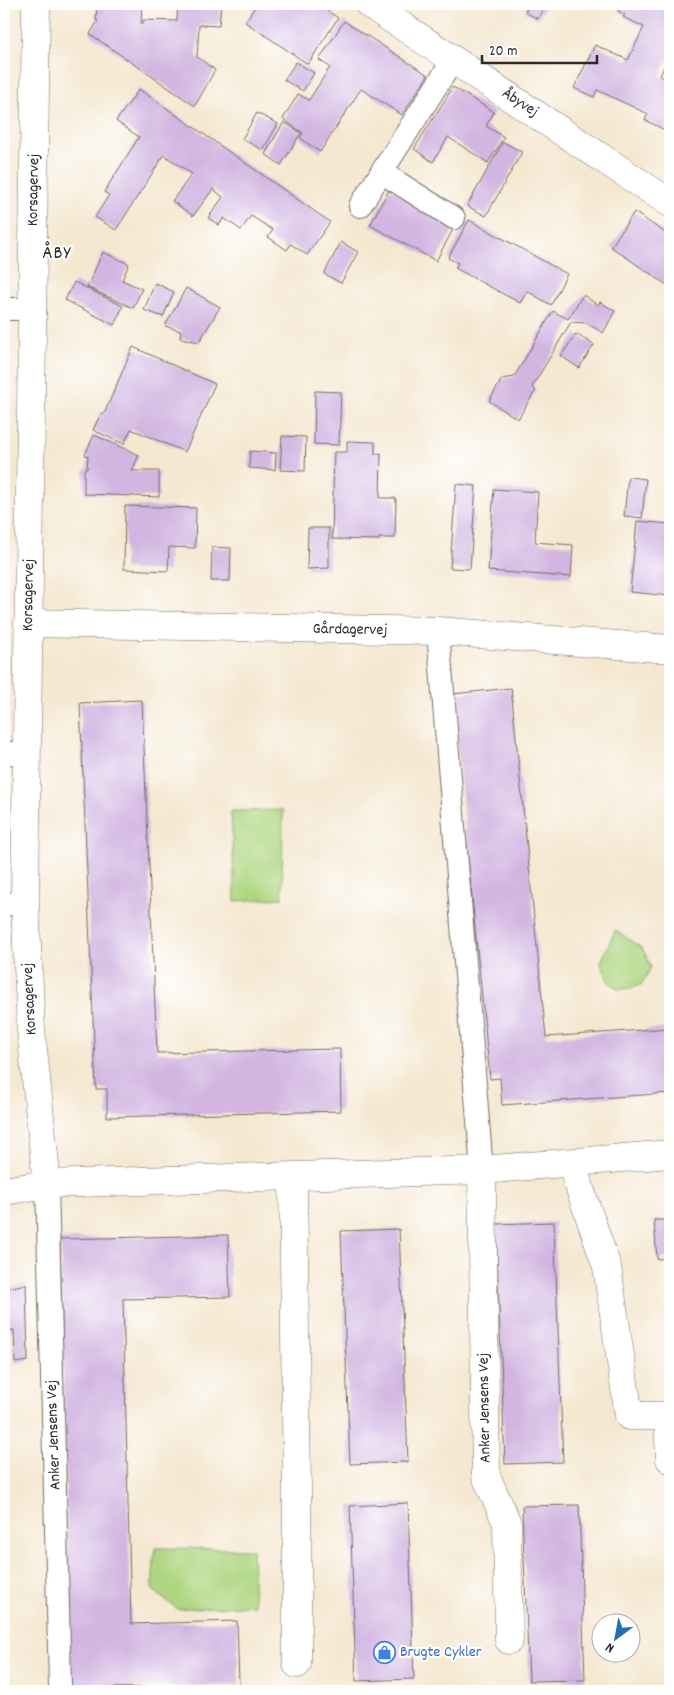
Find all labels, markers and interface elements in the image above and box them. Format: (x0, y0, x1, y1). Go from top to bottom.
scale bar (482, 32, 596, 64)
text: 20 m (489, 41, 517, 63)
street label: Åbyvej (497, 83, 543, 123)
street label: Korsagervej (22, 154, 46, 226)
district label: ÅBY (43, 241, 71, 268)
street label: Korsagervej (17, 559, 41, 631)
street label: Gårdagervej (312, 618, 388, 642)
street label: Korsagervej (17, 962, 43, 1036)
street label: Anker Jensens Vej (473, 1353, 497, 1463)
street label: Anker Jensens Vej (41, 1380, 67, 1490)
north arrow (592, 1612, 642, 1662)
text: N (602, 1637, 618, 1658)
shop icon: Brugte Cykler (372, 1640, 396, 1664)
place label: Brugte Cykler (400, 1641, 482, 1664)

